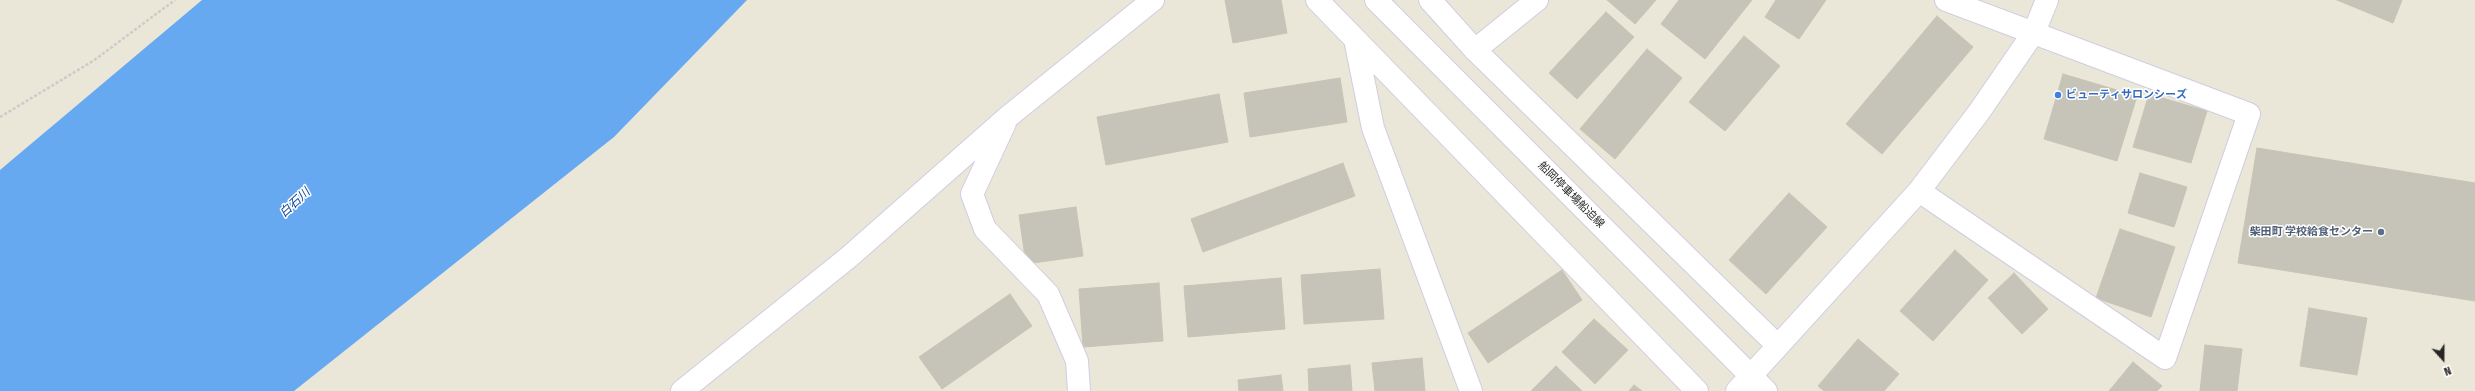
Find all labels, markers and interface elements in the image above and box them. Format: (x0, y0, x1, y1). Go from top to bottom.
place label: ビューティサロンシーズ (2066, 88, 2187, 102)
marker: ビューティサロンシーズ (2053, 90, 2063, 100)
street label: 船岡停車場船迫線 (1535, 159, 1607, 231)
water label: 白石川 (277, 185, 313, 221)
place label: 柴田町 学校給食センター (2250, 225, 2373, 239)
marker: 柴田町 学校給食センター (2376, 227, 2386, 237)
north arrow (2423, 339, 2463, 379)
text: N (2442, 363, 2453, 378)

